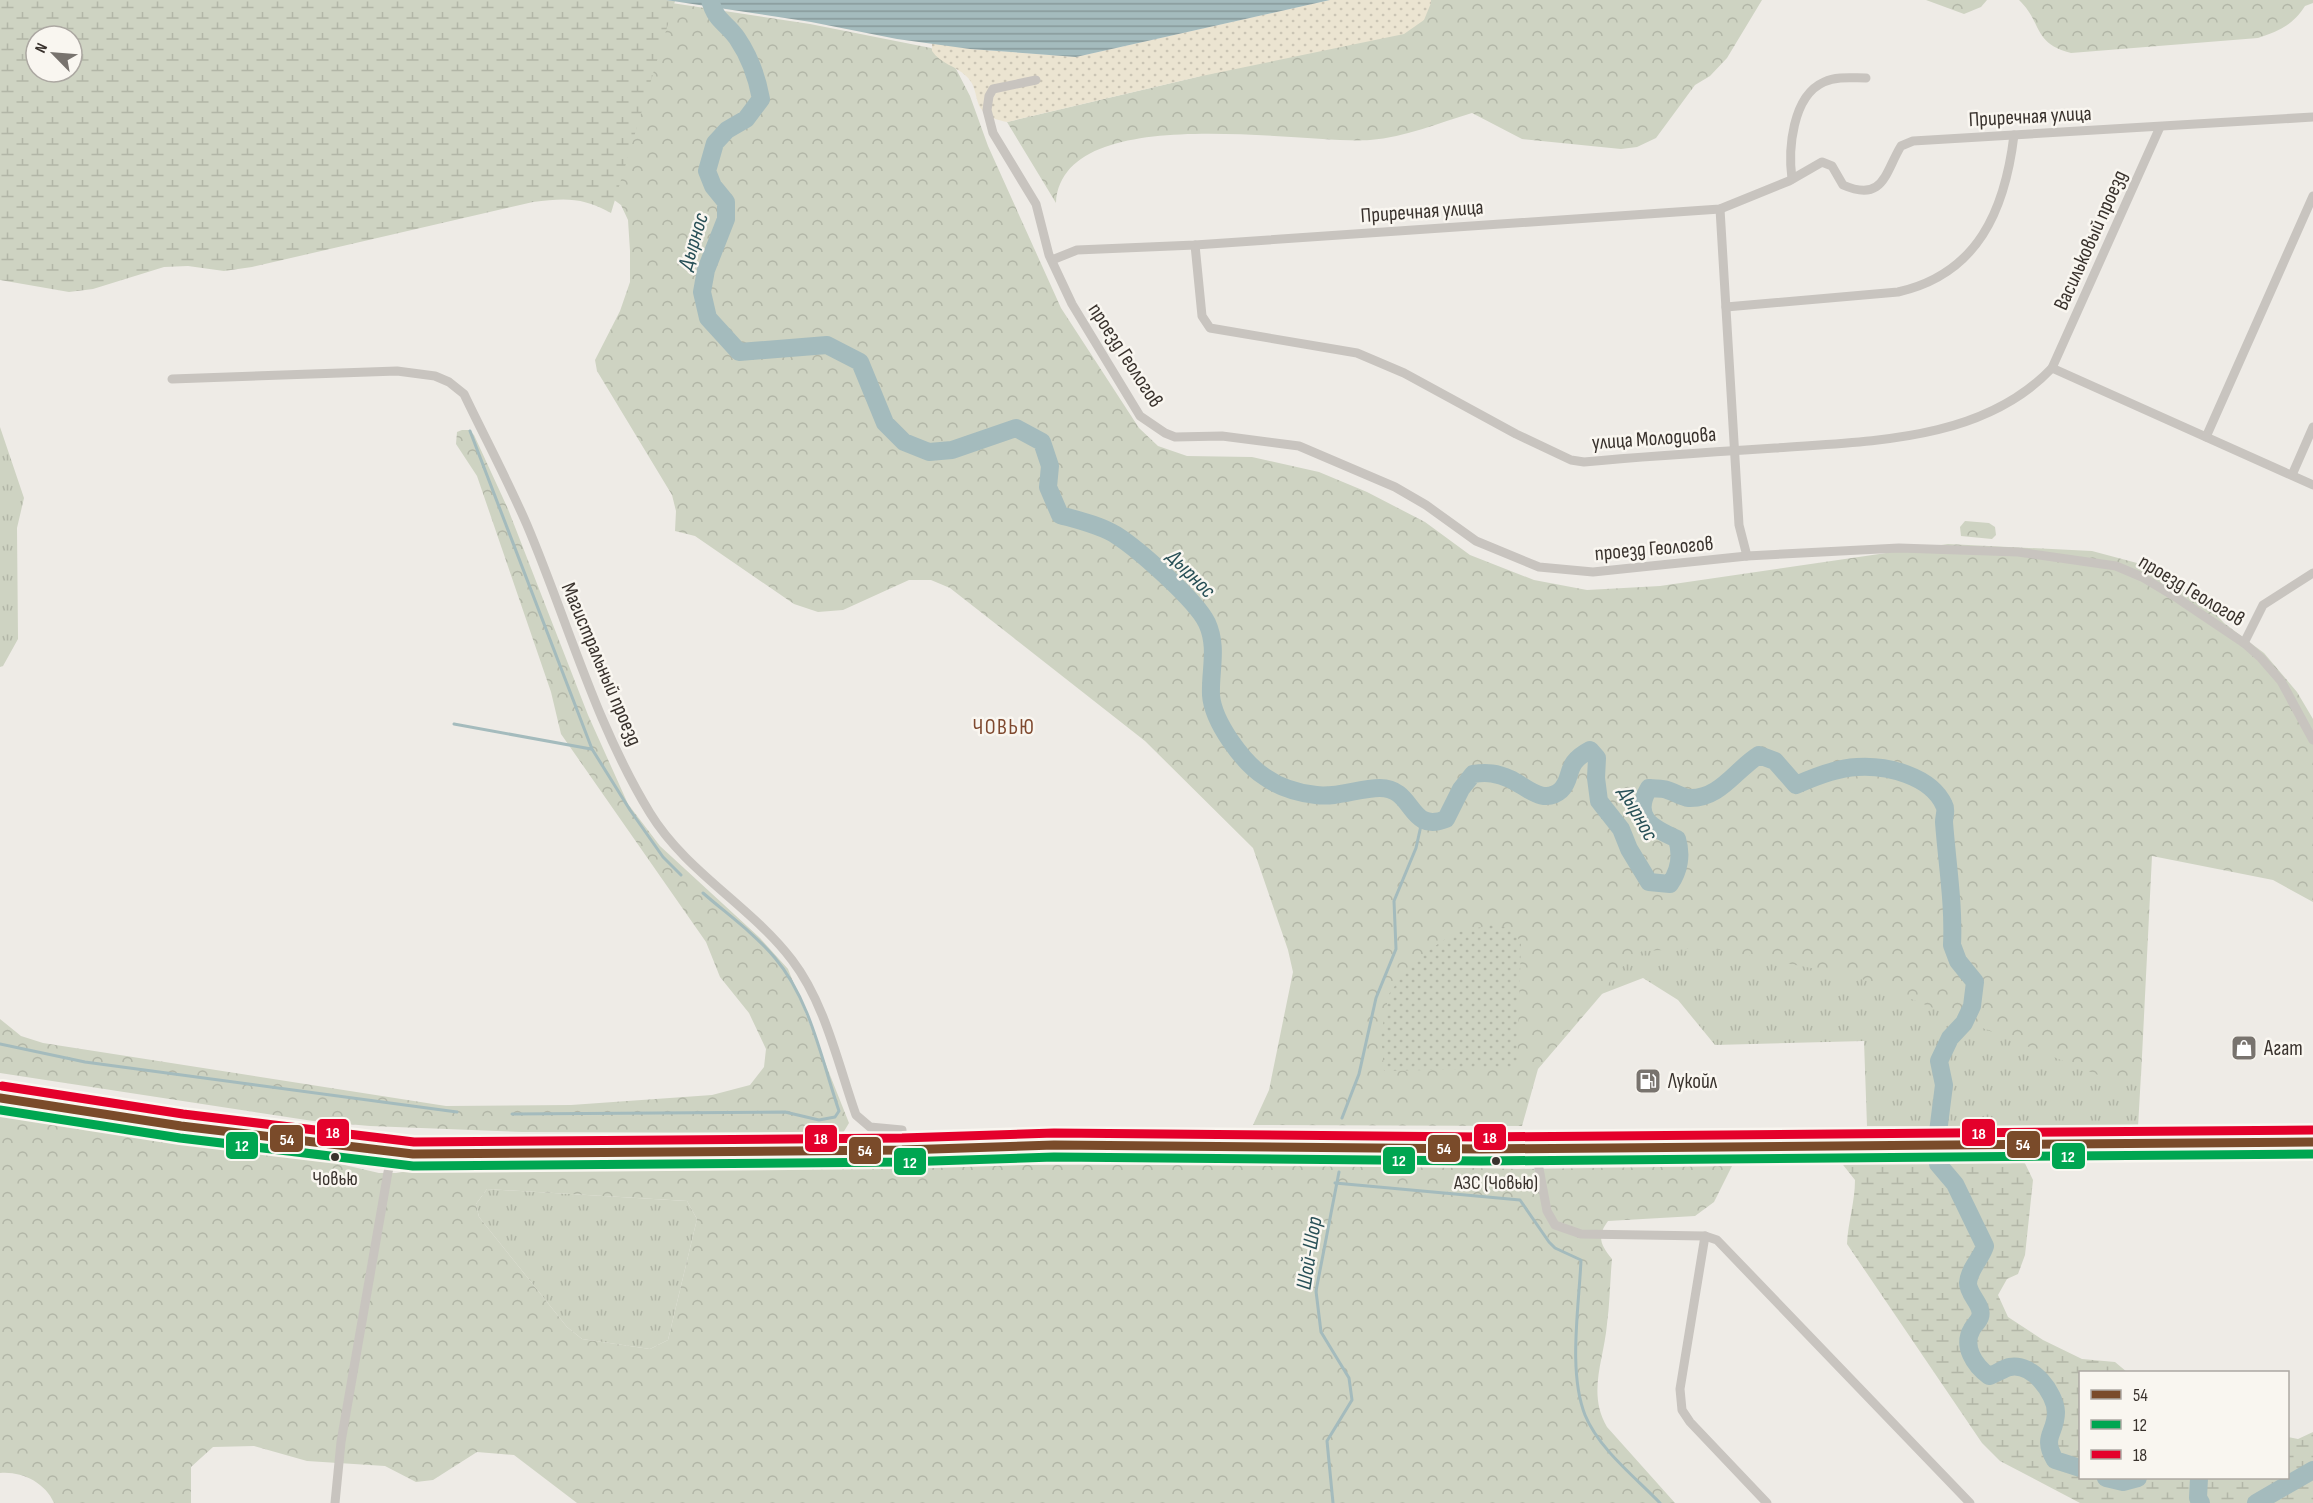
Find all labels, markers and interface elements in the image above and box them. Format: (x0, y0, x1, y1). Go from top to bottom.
north arrow (24, 24, 84, 84)
text: N (31, 40, 52, 56)
street label: Приречная улица (1968, 101, 2092, 132)
street label: Васильковый проезд (2048, 166, 2132, 314)
street label: Приречная улица (1360, 195, 1484, 228)
water label: Дырнос (672, 209, 715, 274)
street label: проезд Геологов (1083, 298, 1169, 412)
street label: улица Молодцова (1591, 422, 1717, 455)
street label: проезд Геологов (1594, 531, 1715, 566)
water label: Дырнос (1160, 543, 1221, 604)
street label: проезд Геологов (2134, 549, 2249, 632)
street label: Магистральный проезд (556, 579, 647, 750)
district label: ЧОВЬЮ (972, 714, 1036, 741)
water label: Дырнос (1611, 781, 1664, 846)
shop icon: Агат (2229, 1033, 2259, 1063)
place label: Агат (2263, 1036, 2303, 1061)
fuel station icon: Лукойл (1633, 1066, 1663, 1096)
place label: Лукойл (1667, 1069, 1718, 1094)
line badge: 18 (316, 1118, 350, 1147)
line badge: 18 (1961, 1118, 1996, 1147)
line badge: 18 (1473, 1123, 1507, 1151)
line badge: 54 (269, 1124, 304, 1153)
text: 18 (326, 1124, 340, 1143)
line badge: 18 (804, 1124, 838, 1153)
text: 18 (1972, 1125, 1986, 1144)
text: 18 (1483, 1129, 1497, 1148)
text: 18 (814, 1130, 828, 1149)
line badge: 54 (2006, 1130, 2041, 1159)
line badge: 12 (225, 1131, 259, 1160)
text: 54 (280, 1131, 295, 1150)
line badge: 54 (1427, 1134, 1461, 1163)
line badge: 54 (848, 1136, 882, 1165)
text: 54 (2016, 1136, 2031, 1155)
text: 12 (235, 1137, 249, 1156)
text: 54 (1437, 1140, 1452, 1159)
text: 54 (858, 1142, 873, 1161)
line badge: 12 (2051, 1142, 2086, 1170)
line badge: 12 (1382, 1146, 1416, 1175)
line badge: 12 (893, 1147, 927, 1176)
text: 12 (2061, 1148, 2075, 1167)
marker: Човью (329, 1151, 341, 1163)
text: 12 (1392, 1152, 1406, 1171)
text: 12 (903, 1154, 917, 1173)
marker: АЗС (Човью) (1490, 1155, 1502, 1167)
place label: Човью (312, 1167, 358, 1191)
place label: АЗС (Човью) (1453, 1171, 1538, 1195)
water label: Шой-Шор (1290, 1215, 1329, 1292)
legend (2079, 1371, 2289, 1479)
text: 54 (2133, 1385, 2148, 1406)
text: 12 (2133, 1415, 2147, 1436)
text: 18 (2133, 1445, 2147, 1466)

